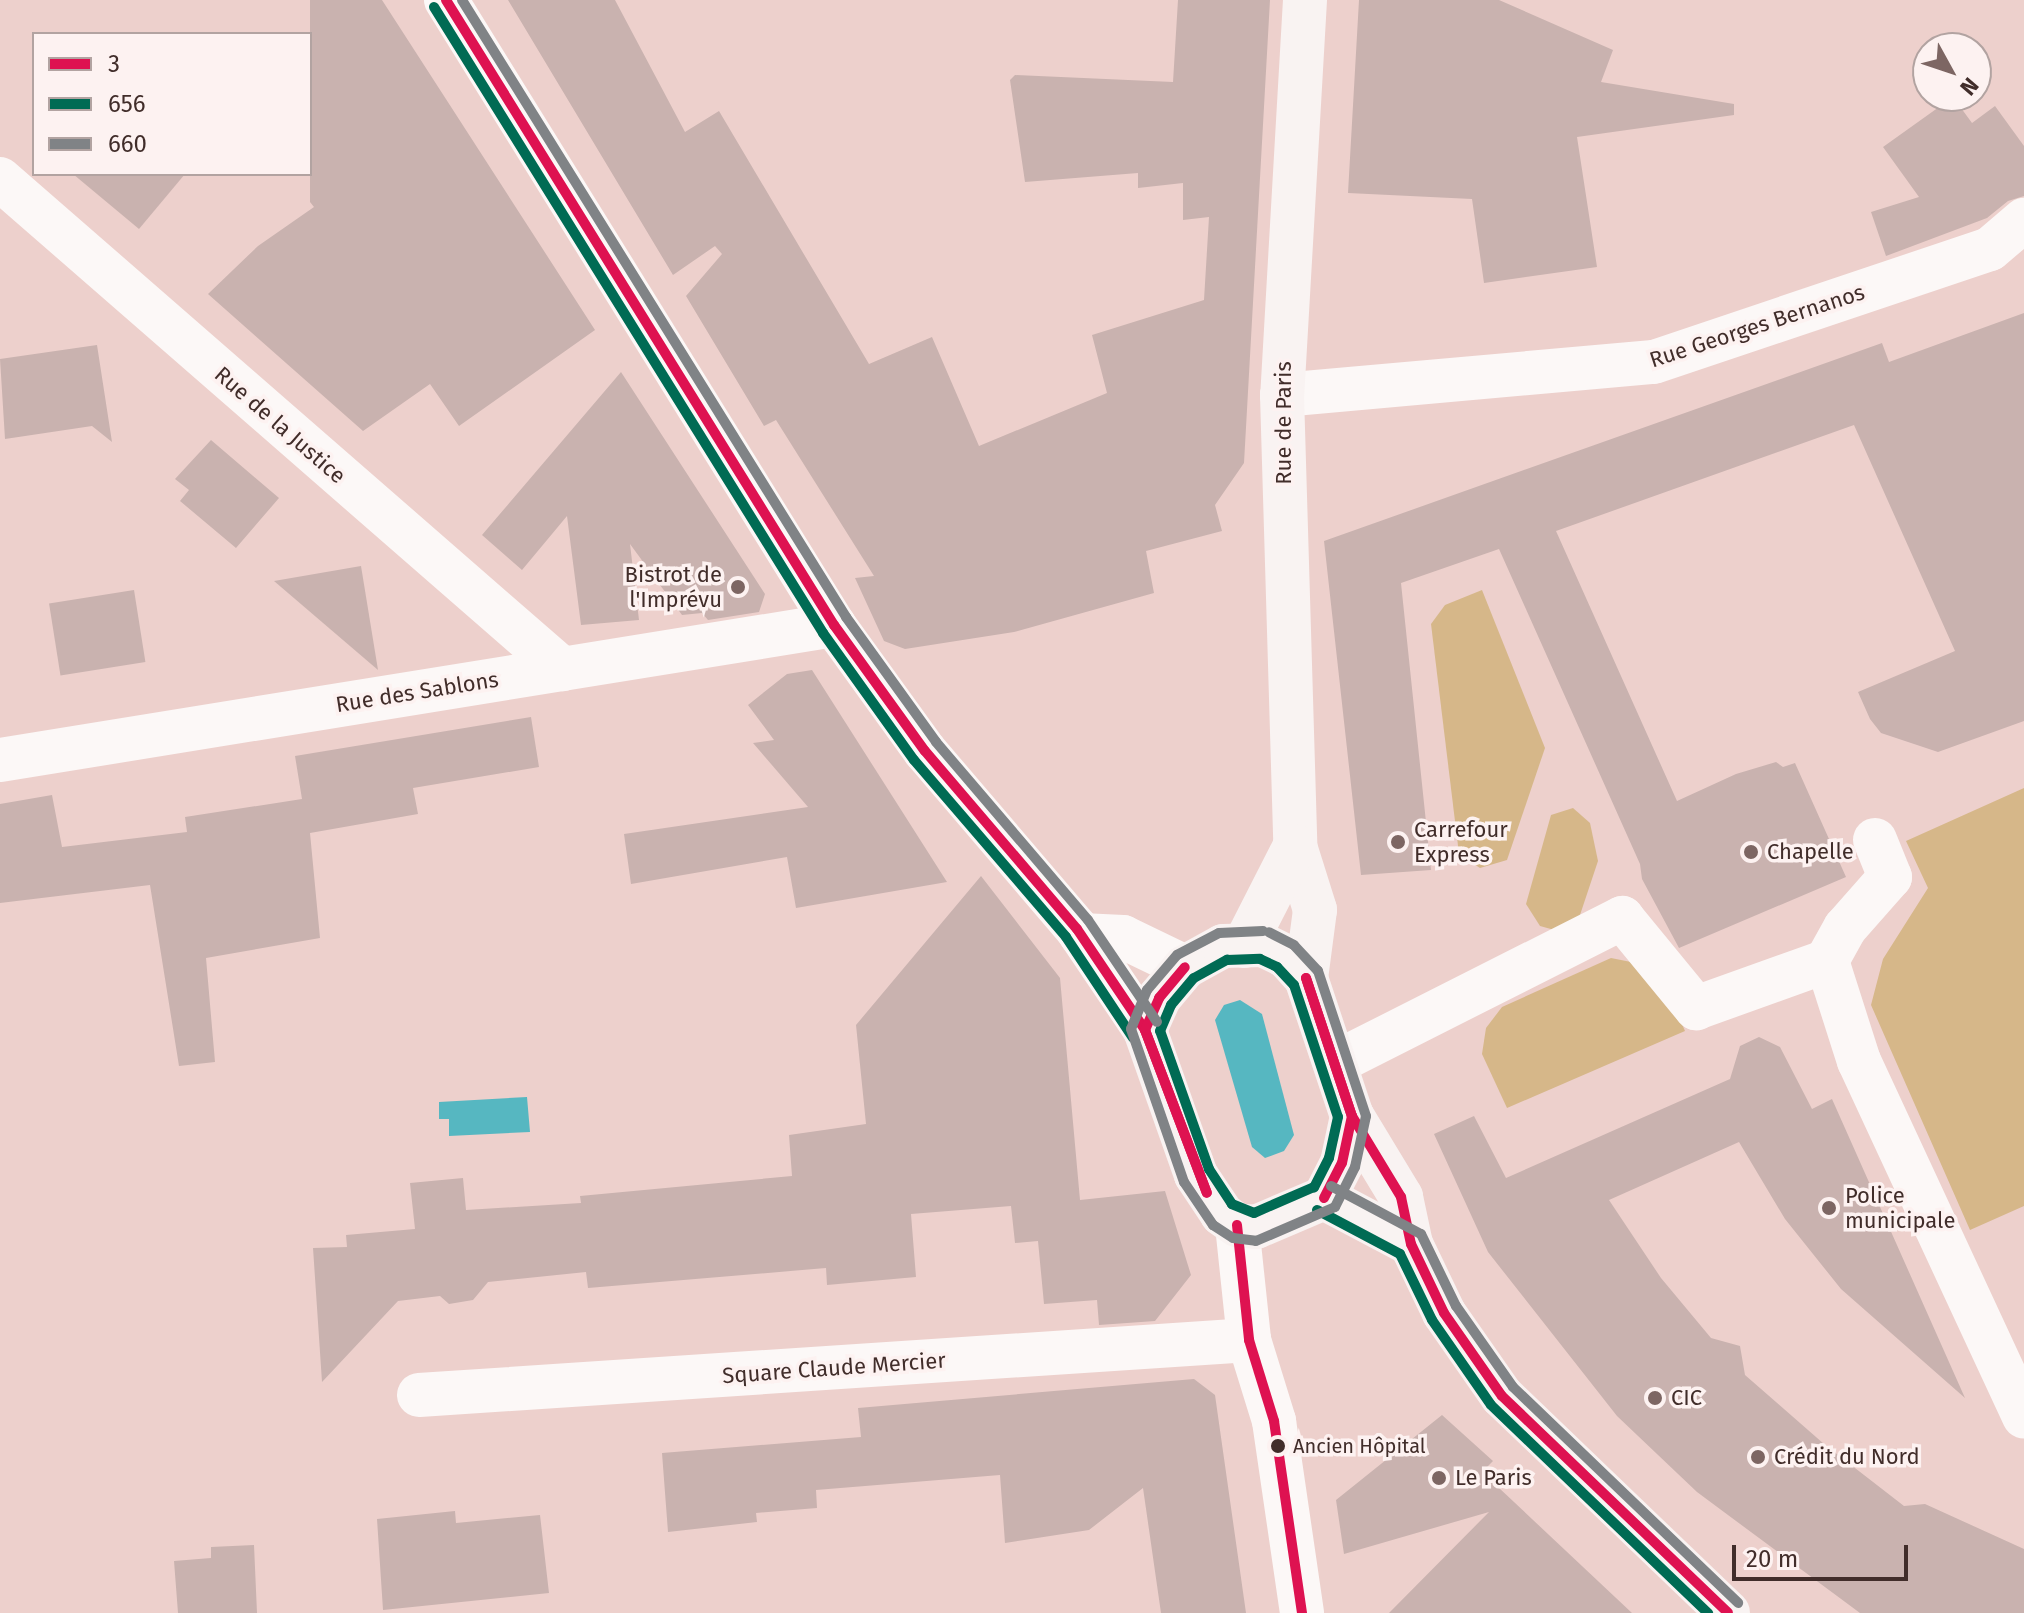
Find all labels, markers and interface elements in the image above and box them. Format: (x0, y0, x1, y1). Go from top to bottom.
legend (32, 32, 312, 176)
north arrow (1912, 32, 1992, 112)
text: 3 (108, 50, 120, 78)
text: N (1954, 72, 1984, 101)
text: 656 (108, 90, 146, 118)
text: 660 (108, 130, 147, 158)
street label: Rue Georges Bernanos (1646, 279, 1868, 373)
street label: Rue de la Justice (209, 361, 351, 489)
street label: Rue de Paris (1271, 361, 1297, 485)
place label: Bistrot de l'Imprévu (625, 561, 722, 612)
marker: Bistrot de l'Imprévu (729, 578, 747, 596)
street label: Rue des Sablons (334, 666, 500, 718)
place label: Carrefour Express (1414, 816, 1508, 868)
marker: Carrefour Express (1389, 833, 1407, 851)
place label: Chapelle (1767, 839, 1854, 865)
marker: Chapelle (1742, 843, 1760, 861)
place label: Police municipale (1845, 1182, 1955, 1234)
marker: Police municipale (1820, 1199, 1838, 1217)
street label: Square Claude Mercier (721, 1347, 947, 1389)
place label: CIC (1671, 1385, 1702, 1411)
marker: CIC (1646, 1389, 1664, 1407)
place label: Ancien Hôpital (1293, 1434, 1426, 1458)
marker: Ancien Hôpital (1270, 1438, 1286, 1454)
place label: Crédit du Nord (1774, 1444, 1920, 1470)
marker: Crédit du Nord (1749, 1448, 1767, 1466)
place label: Le Paris (1455, 1465, 1532, 1491)
marker: Le Paris (1430, 1469, 1448, 1487)
scale bar (1736, 1529, 1912, 1579)
text: 20 m (1746, 1545, 1798, 1573)

